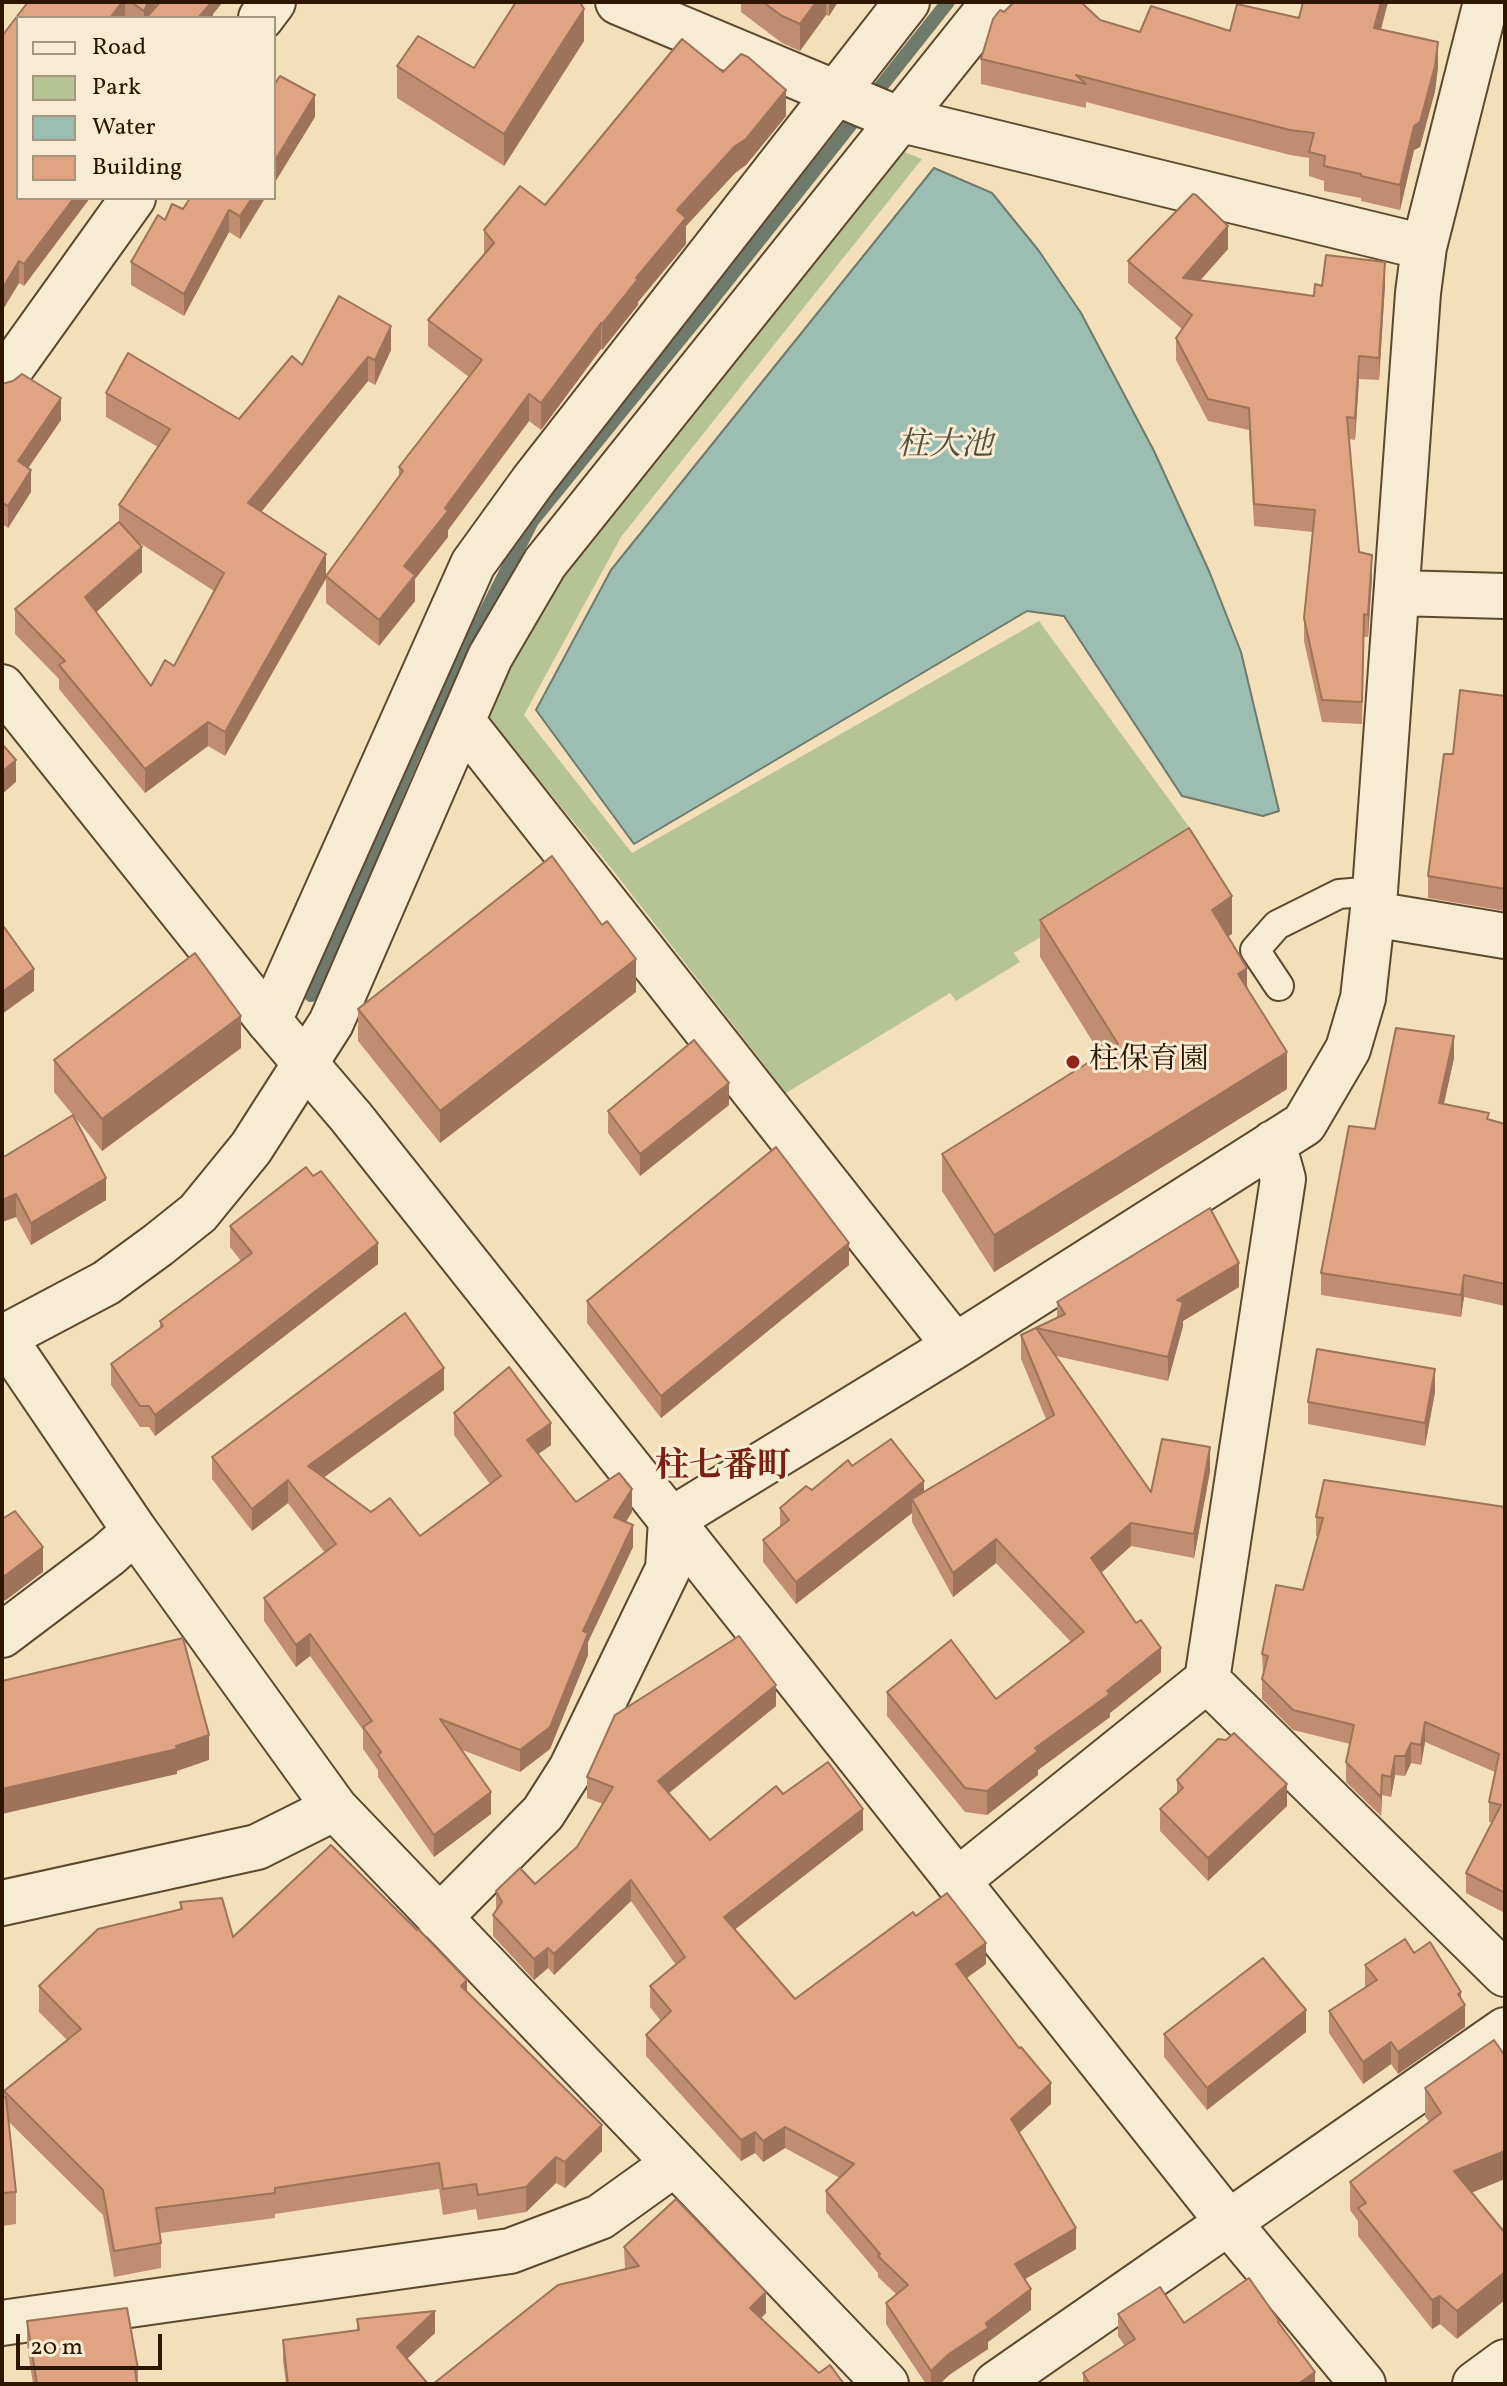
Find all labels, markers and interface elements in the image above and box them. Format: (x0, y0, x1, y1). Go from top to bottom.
legend (16, 16, 276, 200)
text: Road (92, 31, 146, 65)
text: Park (92, 71, 141, 105)
text: Water (92, 111, 156, 145)
text: Building (92, 151, 182, 185)
water label: 柱大池 (897, 429, 993, 467)
place label: 柱保育園 (1089, 1044, 1209, 1080)
marker: 柱保育園 (1064, 1053, 1082, 1071)
district label: 柱七番町 (655, 1450, 791, 1490)
scale bar (20, 2318, 166, 2368)
text: 20 m (30, 2331, 83, 2365)

